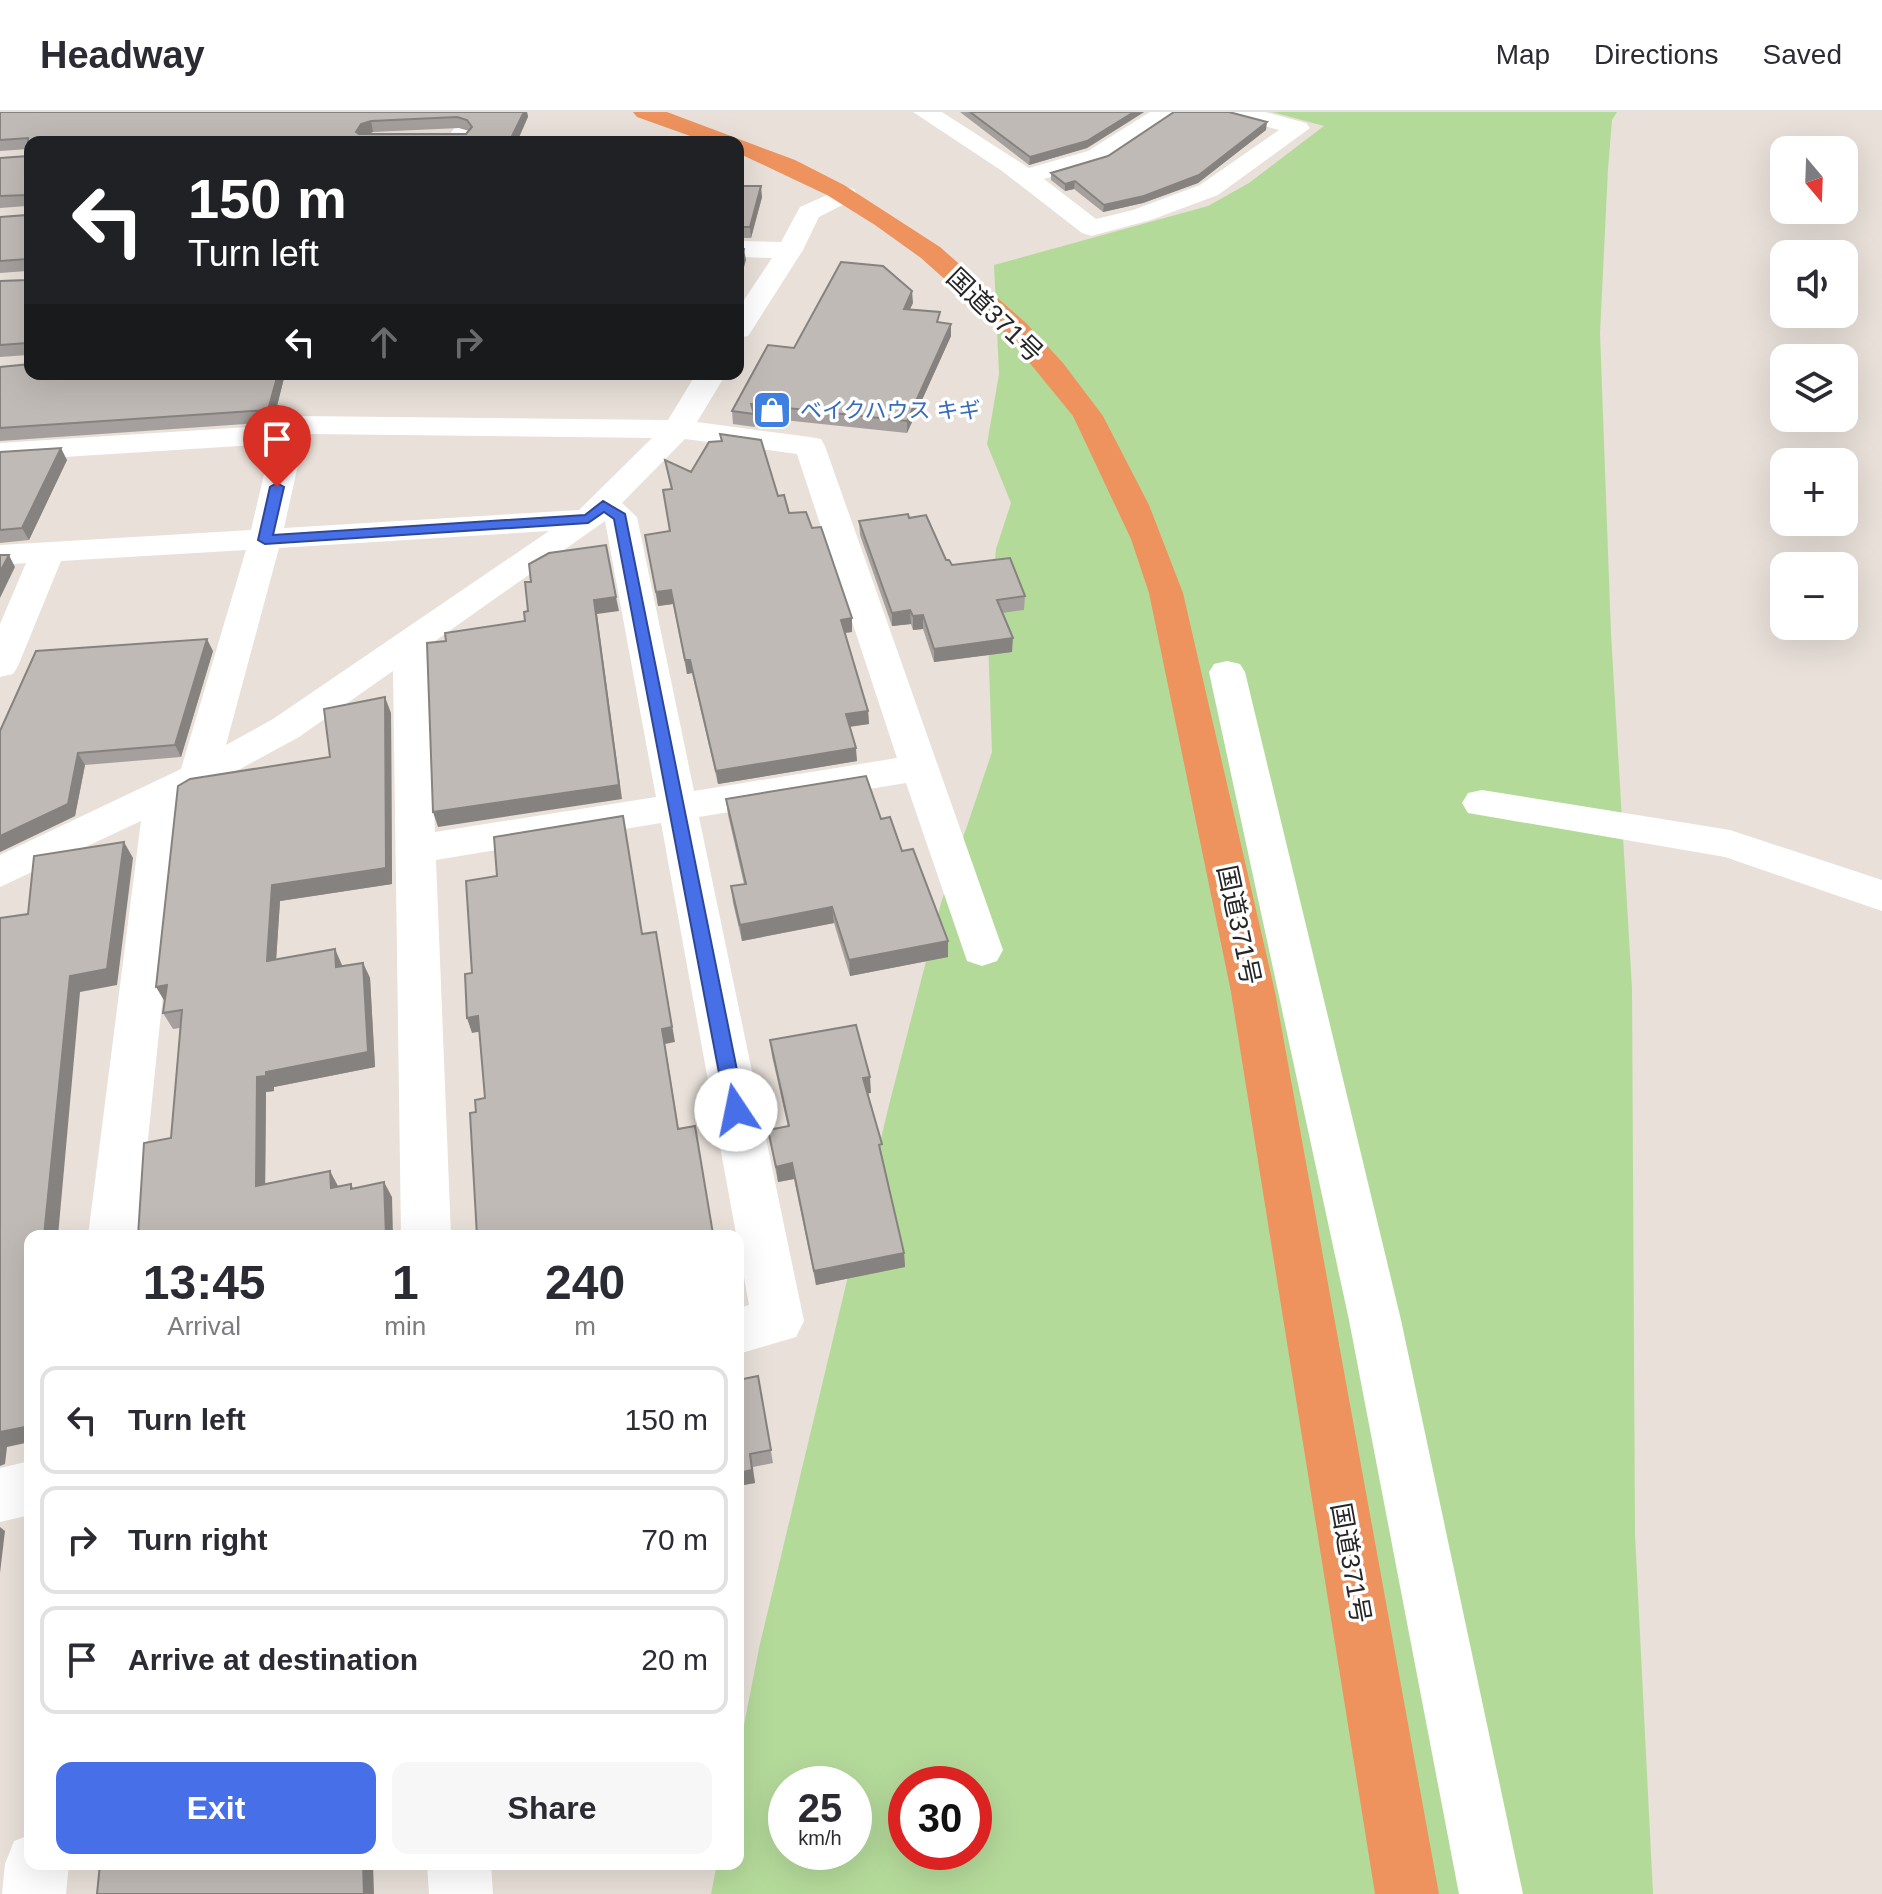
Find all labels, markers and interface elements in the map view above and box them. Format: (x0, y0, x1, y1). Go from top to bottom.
text: Headway (40, 34, 205, 76)
text: Map (1496, 39, 1550, 70)
text: Directions (1594, 39, 1719, 70)
text: Saved (1763, 39, 1842, 70)
north arrow (1770, 136, 1858, 224)
map controls (1770, 136, 1858, 640)
text: 150 m (188, 167, 347, 230)
icon: left (56, 168, 160, 272)
text: Turn left (188, 233, 319, 274)
button: sound (1770, 240, 1858, 328)
street label: 国道371号 (941, 262, 1049, 368)
icon: left (278, 320, 322, 364)
icon: ahead (362, 320, 406, 364)
icon: right (446, 320, 490, 364)
button: layers (1770, 344, 1858, 432)
shop icon: ベイクハウス キギ (751, 389, 793, 431)
place label: ベイクハウス キギ (800, 398, 981, 423)
pin (243, 405, 311, 487)
icon: arrive (255, 417, 299, 461)
button: + (1770, 448, 1858, 536)
button: − (1770, 552, 1858, 640)
street label: 国道371号 (1212, 863, 1266, 987)
position arrow (694, 1068, 778, 1152)
text: 13:45 (143, 1256, 266, 1309)
text: 1 (392, 1256, 419, 1309)
text: 240 (545, 1256, 625, 1309)
text: Arrival (167, 1311, 241, 1341)
text: min (384, 1311, 426, 1341)
text: m (574, 1311, 596, 1341)
icon: left (60, 1398, 104, 1442)
text: Turn left (128, 1403, 246, 1436)
text: 150 m (625, 1403, 708, 1436)
street label: 国道371号 (1326, 1501, 1376, 1625)
icon: right (60, 1518, 104, 1562)
text: Turn right (128, 1523, 267, 1556)
text: 70 m (641, 1523, 708, 1556)
icon: arrive (60, 1638, 104, 1682)
text: Arrive at destination (128, 1643, 418, 1676)
text: 20 m (641, 1643, 708, 1676)
button: Exit (56, 1762, 376, 1854)
button: Share (392, 1762, 712, 1854)
speed limit sign: 30 (888, 1766, 992, 1870)
text: 25 (798, 1786, 842, 1830)
text: km/h (798, 1827, 842, 1849)

